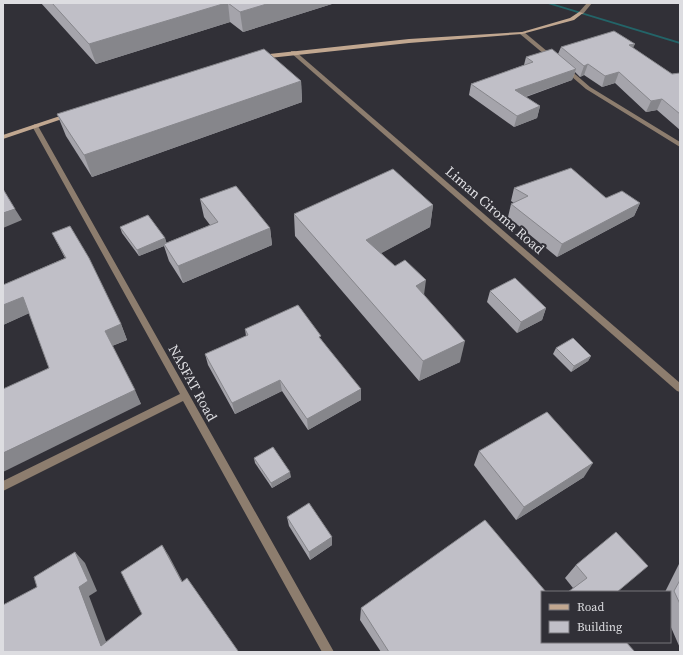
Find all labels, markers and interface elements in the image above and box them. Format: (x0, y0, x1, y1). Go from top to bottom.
street label: Liman Ciroma Road (441, 161, 549, 259)
street label: NASFAT Road (164, 341, 222, 425)
legend (541, 591, 671, 643)
text: Road (577, 599, 604, 615)
text: Building (577, 619, 622, 635)

